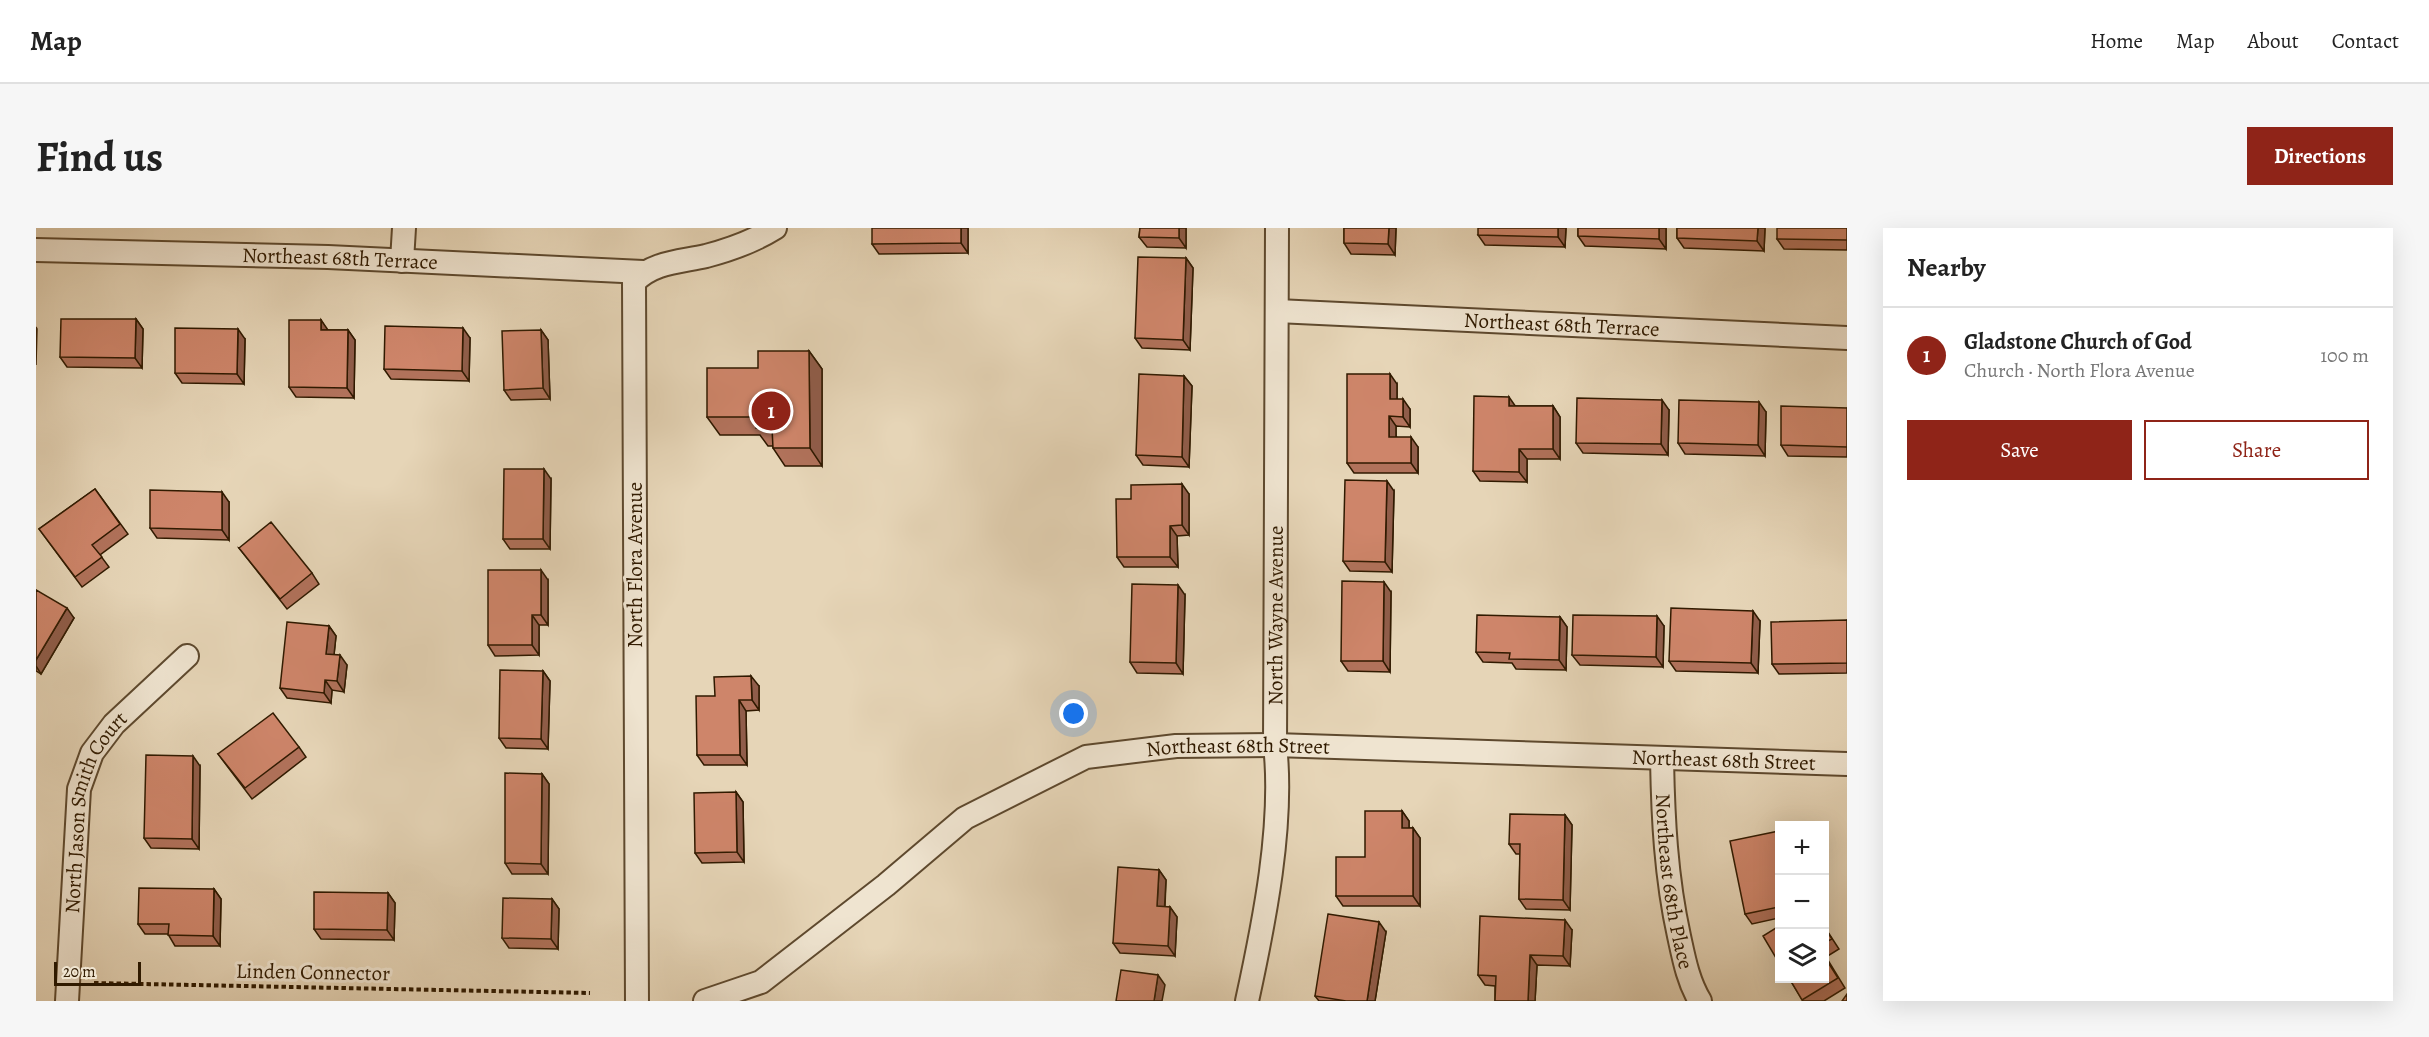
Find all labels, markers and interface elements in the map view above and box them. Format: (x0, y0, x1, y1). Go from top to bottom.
text: Map (30, 22, 82, 60)
text: Home (2090, 27, 2143, 55)
text: Map (2176, 27, 2214, 55)
text: About (2247, 27, 2299, 55)
text: Contact (2332, 27, 2399, 55)
button: Directions (2247, 127, 2393, 185)
text: Find us (36, 128, 163, 185)
street label: Northeast 68th Terrace (242, 241, 438, 276)
text: Nearby (1907, 250, 1986, 285)
street label: Northeast 68th Terrace (1463, 306, 1660, 343)
text: Gladstone Church of God (1964, 327, 2192, 357)
text: 1 (1923, 342, 1930, 369)
text: 100 m (2320, 342, 2369, 369)
text: Church · North Flora Avenue (1964, 357, 2195, 384)
pin: 1 (752, 388, 790, 434)
button: Save (1907, 420, 2132, 480)
button: Share (2144, 420, 2369, 480)
street label: North Flora Avenue (621, 482, 649, 648)
street label: North Wayne Avenue (1261, 526, 1290, 706)
your location (1059, 699, 1088, 728)
street label: North Jason Smith Court (58, 705, 133, 914)
street label: Northeast 68th Street (1144, 731, 1330, 764)
street label: Northeast 68th Street (1631, 743, 1816, 777)
street label: Northeast 68th Place (1649, 793, 1700, 972)
map controls (1775, 821, 1829, 983)
button: + (1775, 821, 1829, 875)
button: − (1775, 875, 1829, 929)
button: layers (1775, 929, 1829, 983)
street label: Linden Connector (236, 957, 390, 987)
scale bar (54, 959, 141, 986)
text: 20 m (63, 961, 96, 983)

